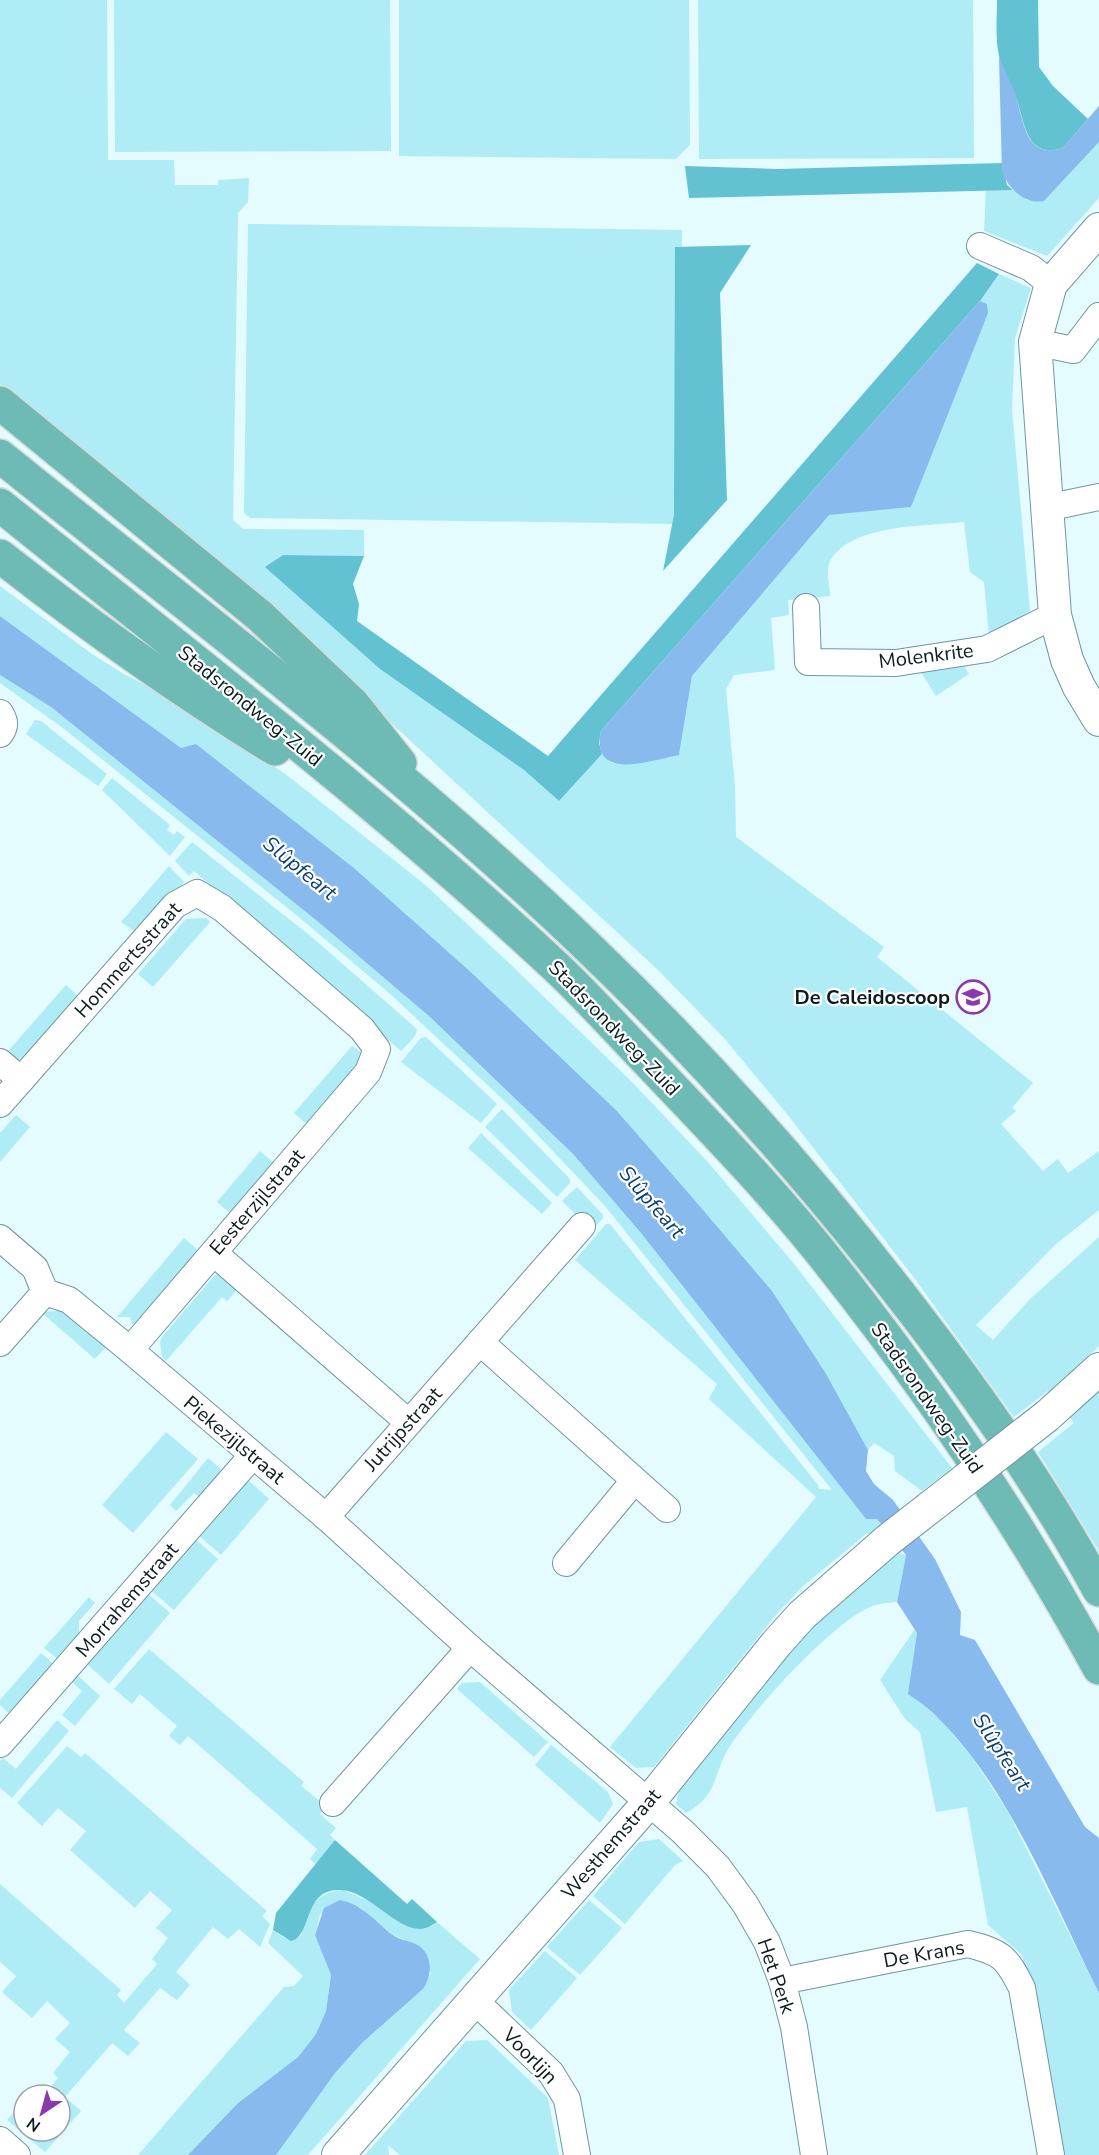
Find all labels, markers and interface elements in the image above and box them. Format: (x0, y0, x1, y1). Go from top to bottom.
street label: Molenkrite (877, 637, 975, 675)
street label: Stadsrondweg-Zuid (172, 639, 328, 773)
water label: Slûpfeart (257, 830, 343, 907)
street label: Hommertsstraat (69, 895, 188, 1024)
street label: Stadsrondweg-Zuid (542, 954, 686, 1102)
school or university icon: De Caleidoscoop (955, 979, 991, 1015)
place label: De Caleidoscoop (795, 984, 950, 1011)
street label: Eesterzijlstraat (203, 1142, 311, 1261)
water label: Slûpfeart (613, 1160, 692, 1245)
street label: Stadsrondweg-Zuid (865, 1317, 989, 1479)
street label: Jutrijpstraat (357, 1380, 449, 1478)
street label: Piekezijlstraat (178, 1390, 291, 1491)
street label: Morrahemstraat (70, 1536, 185, 1663)
water label: Slûpfeart (966, 1708, 1038, 1797)
street label: Westhemstraat (555, 1782, 667, 1905)
street label: De Krans (881, 1934, 967, 1974)
street label: Het Perk (751, 1935, 802, 2018)
street label: Voorlijn (496, 2021, 564, 2090)
north arrow (12, 2083, 72, 2143)
text: N (22, 2112, 45, 2137)

